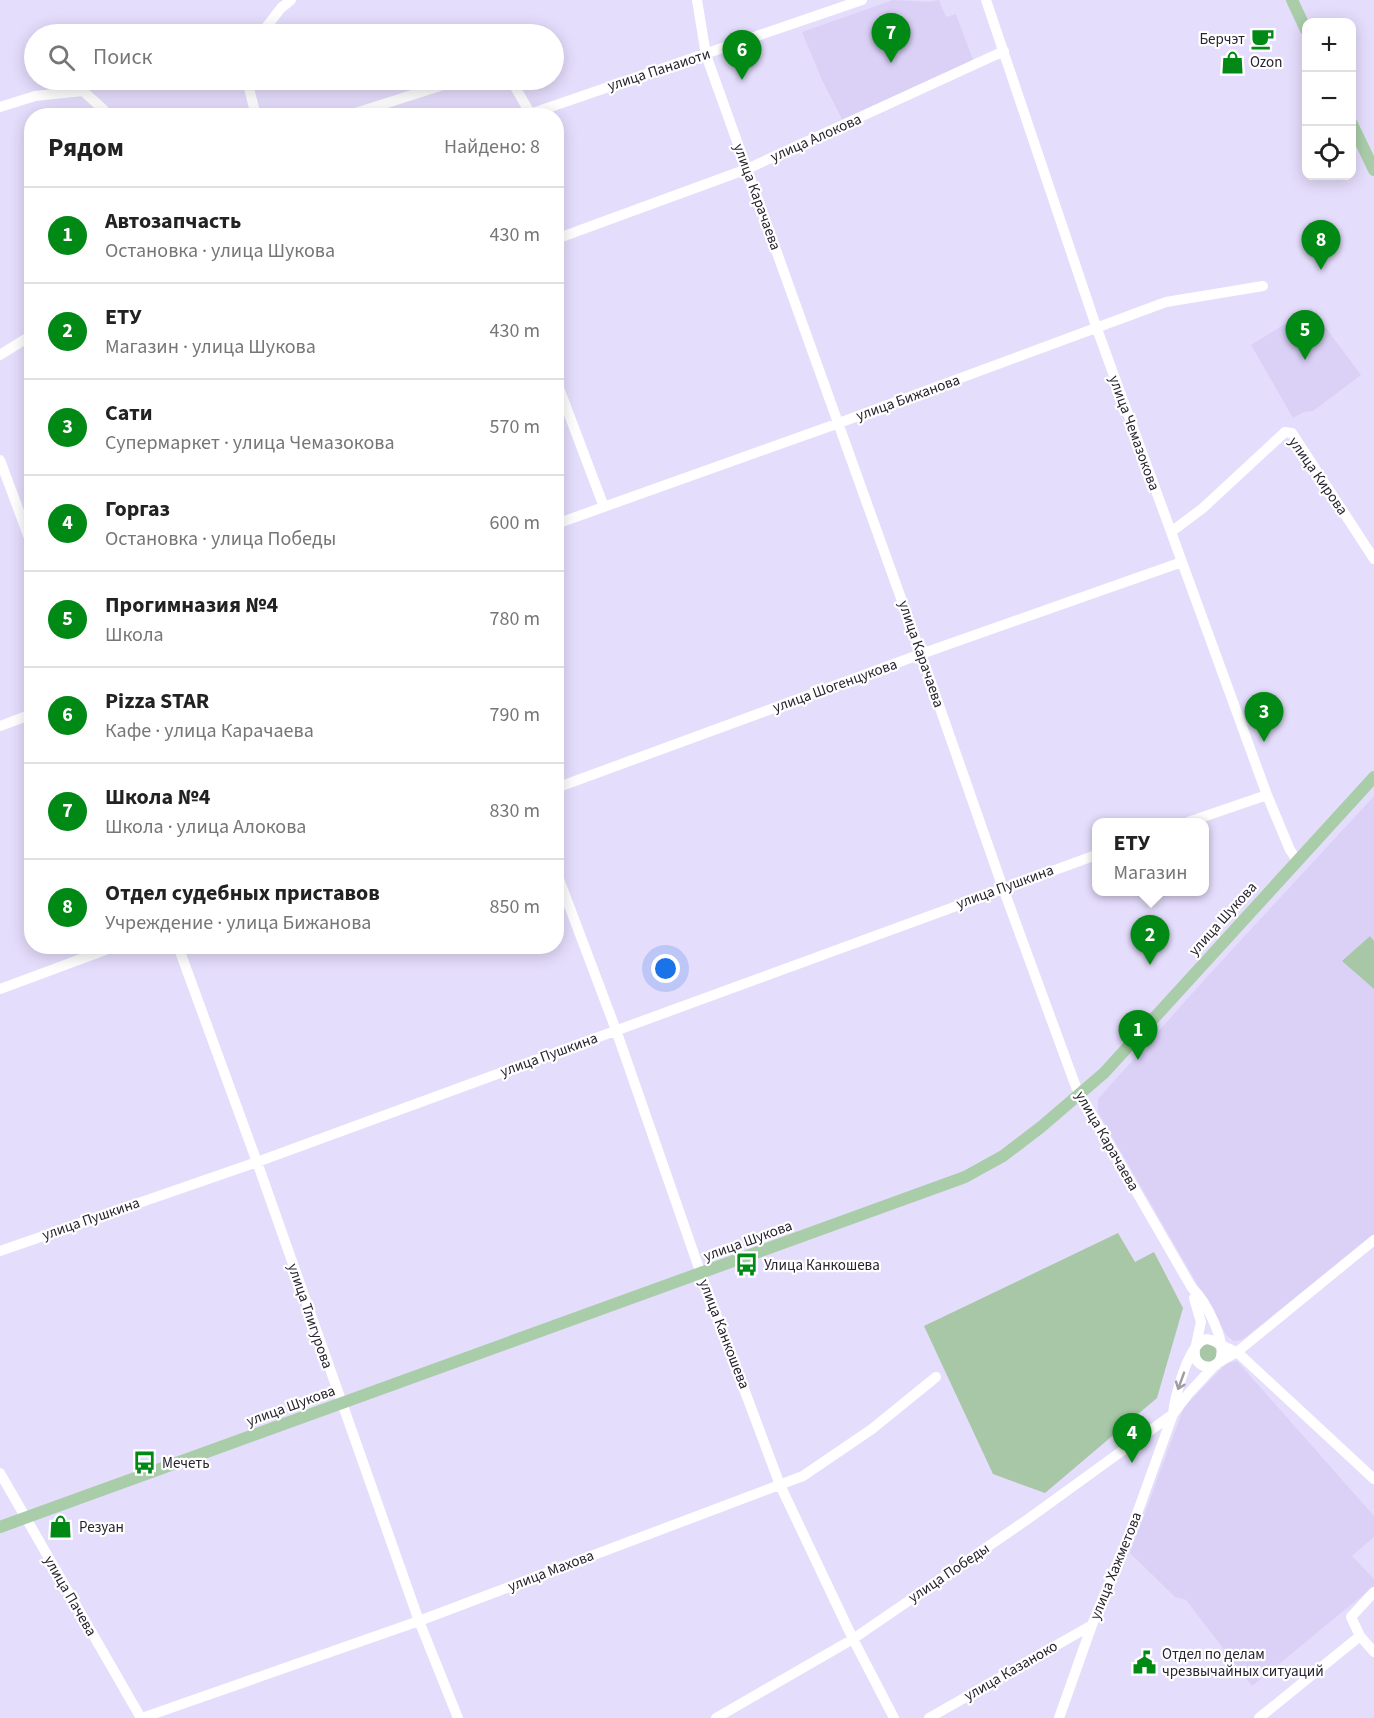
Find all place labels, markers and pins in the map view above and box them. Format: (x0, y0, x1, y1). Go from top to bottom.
pin: 7 (872, 14, 910, 63)
cafe icon: Берчэт (1250, 26, 1276, 52)
place label: Берчэт (1199, 29, 1245, 50)
pin: 6 (722, 31, 762, 80)
shop icon: Ozon (1219, 49, 1245, 75)
place label: Ozon (1250, 52, 1282, 73)
pin: 8 (1302, 220, 1340, 270)
pin: 5 (1286, 310, 1324, 360)
pin: 3 (1244, 692, 1284, 742)
pin: 2 (1130, 916, 1170, 965)
pin: 1 (1118, 1010, 1158, 1060)
bus stop icon: Улица Канкошева (733, 1252, 759, 1278)
place label: Улица Канкошева (764, 1255, 880, 1276)
pin: 4 (1112, 1414, 1152, 1463)
bus stop icon: Мечеть (131, 1450, 157, 1476)
place label: Мечеть (162, 1453, 210, 1474)
shop icon: Резуан (48, 1514, 74, 1540)
place label: Резуан (79, 1517, 124, 1538)
place label: Отдел по делам чрезвычайных ситуаций (1162, 1644, 1324, 1682)
public building icon: Отдел по делам чрезвычайных ситуаций (1131, 1650, 1157, 1676)

